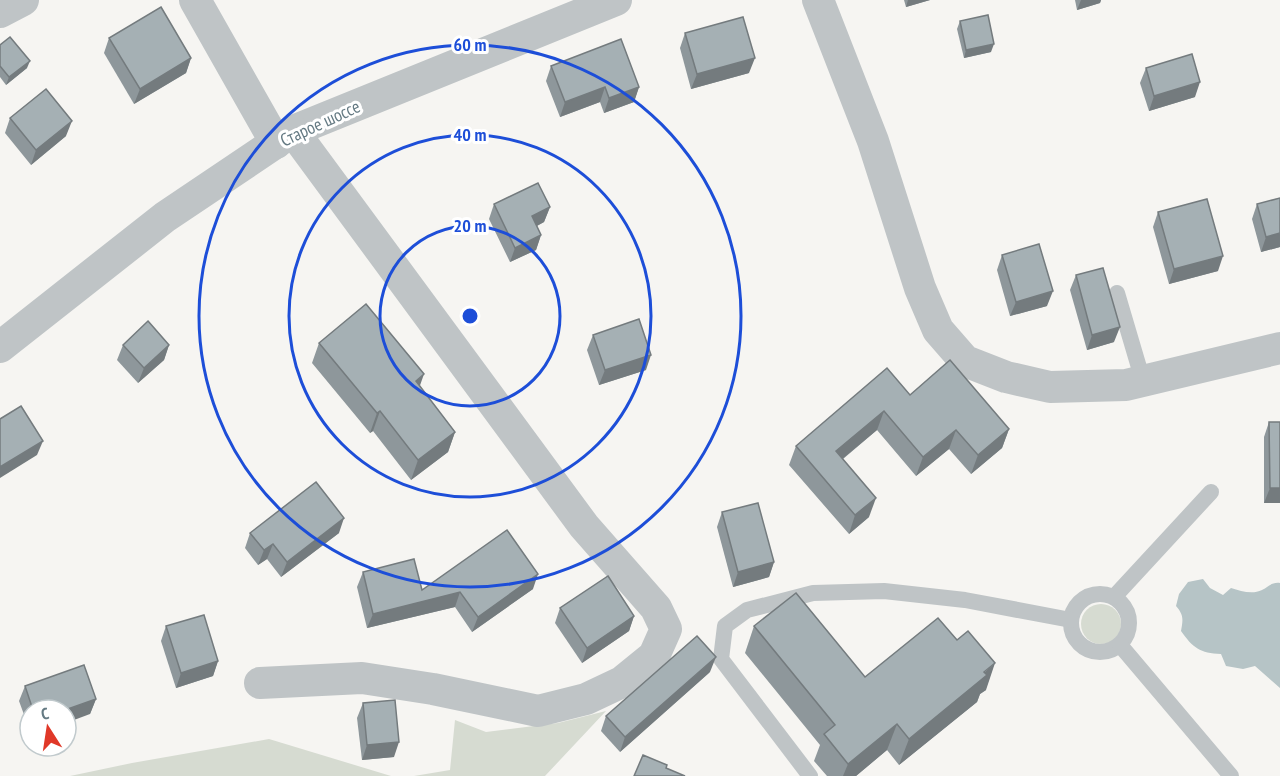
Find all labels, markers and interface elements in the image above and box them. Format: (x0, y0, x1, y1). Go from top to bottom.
text: 60 m (454, 33, 486, 56)
street label: Старое шоссе (277, 95, 363, 151)
text: 40 m (454, 123, 486, 146)
text: 20 m (454, 214, 486, 237)
centre of rings (460, 306, 480, 326)
north arrow (18, 698, 78, 758)
text: С (39, 703, 51, 724)

